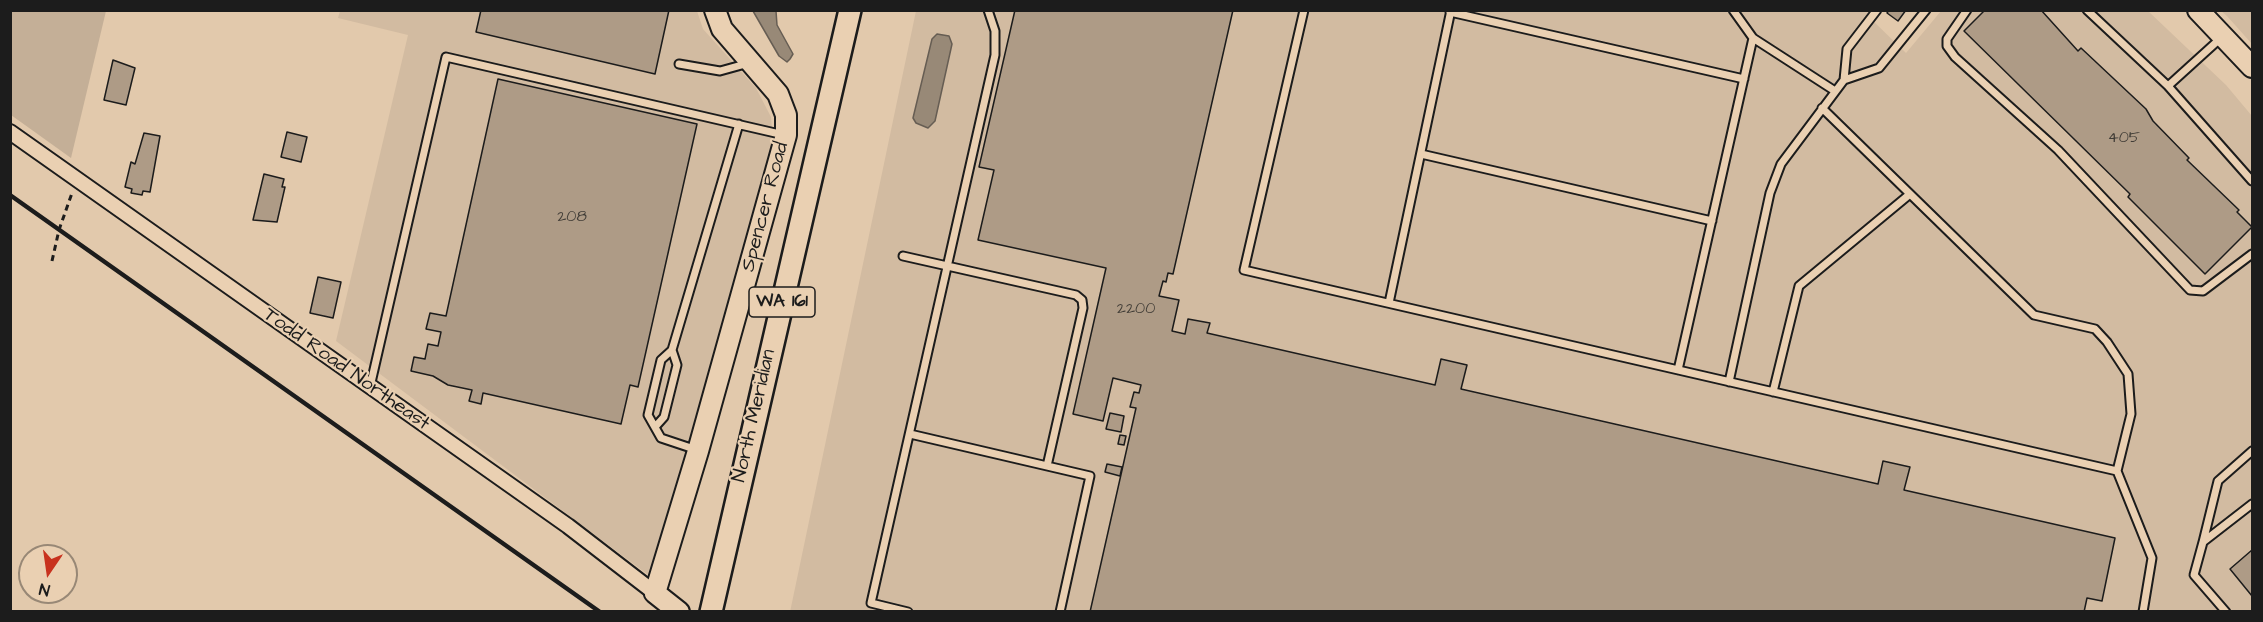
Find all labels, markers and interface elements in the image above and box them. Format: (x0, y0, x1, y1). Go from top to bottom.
house number: 405 (2108, 129, 2140, 149)
street label: Spencer Road (737, 140, 795, 274)
house number: 208 (557, 208, 587, 228)
road number: WA 161 (749, 287, 815, 317)
house number: 2200 (1117, 300, 1155, 320)
street label: Todd Road Northeast (258, 303, 434, 437)
street label: North Meridian (728, 347, 782, 485)
north arrow (18, 544, 78, 604)
text: N (37, 578, 52, 601)

